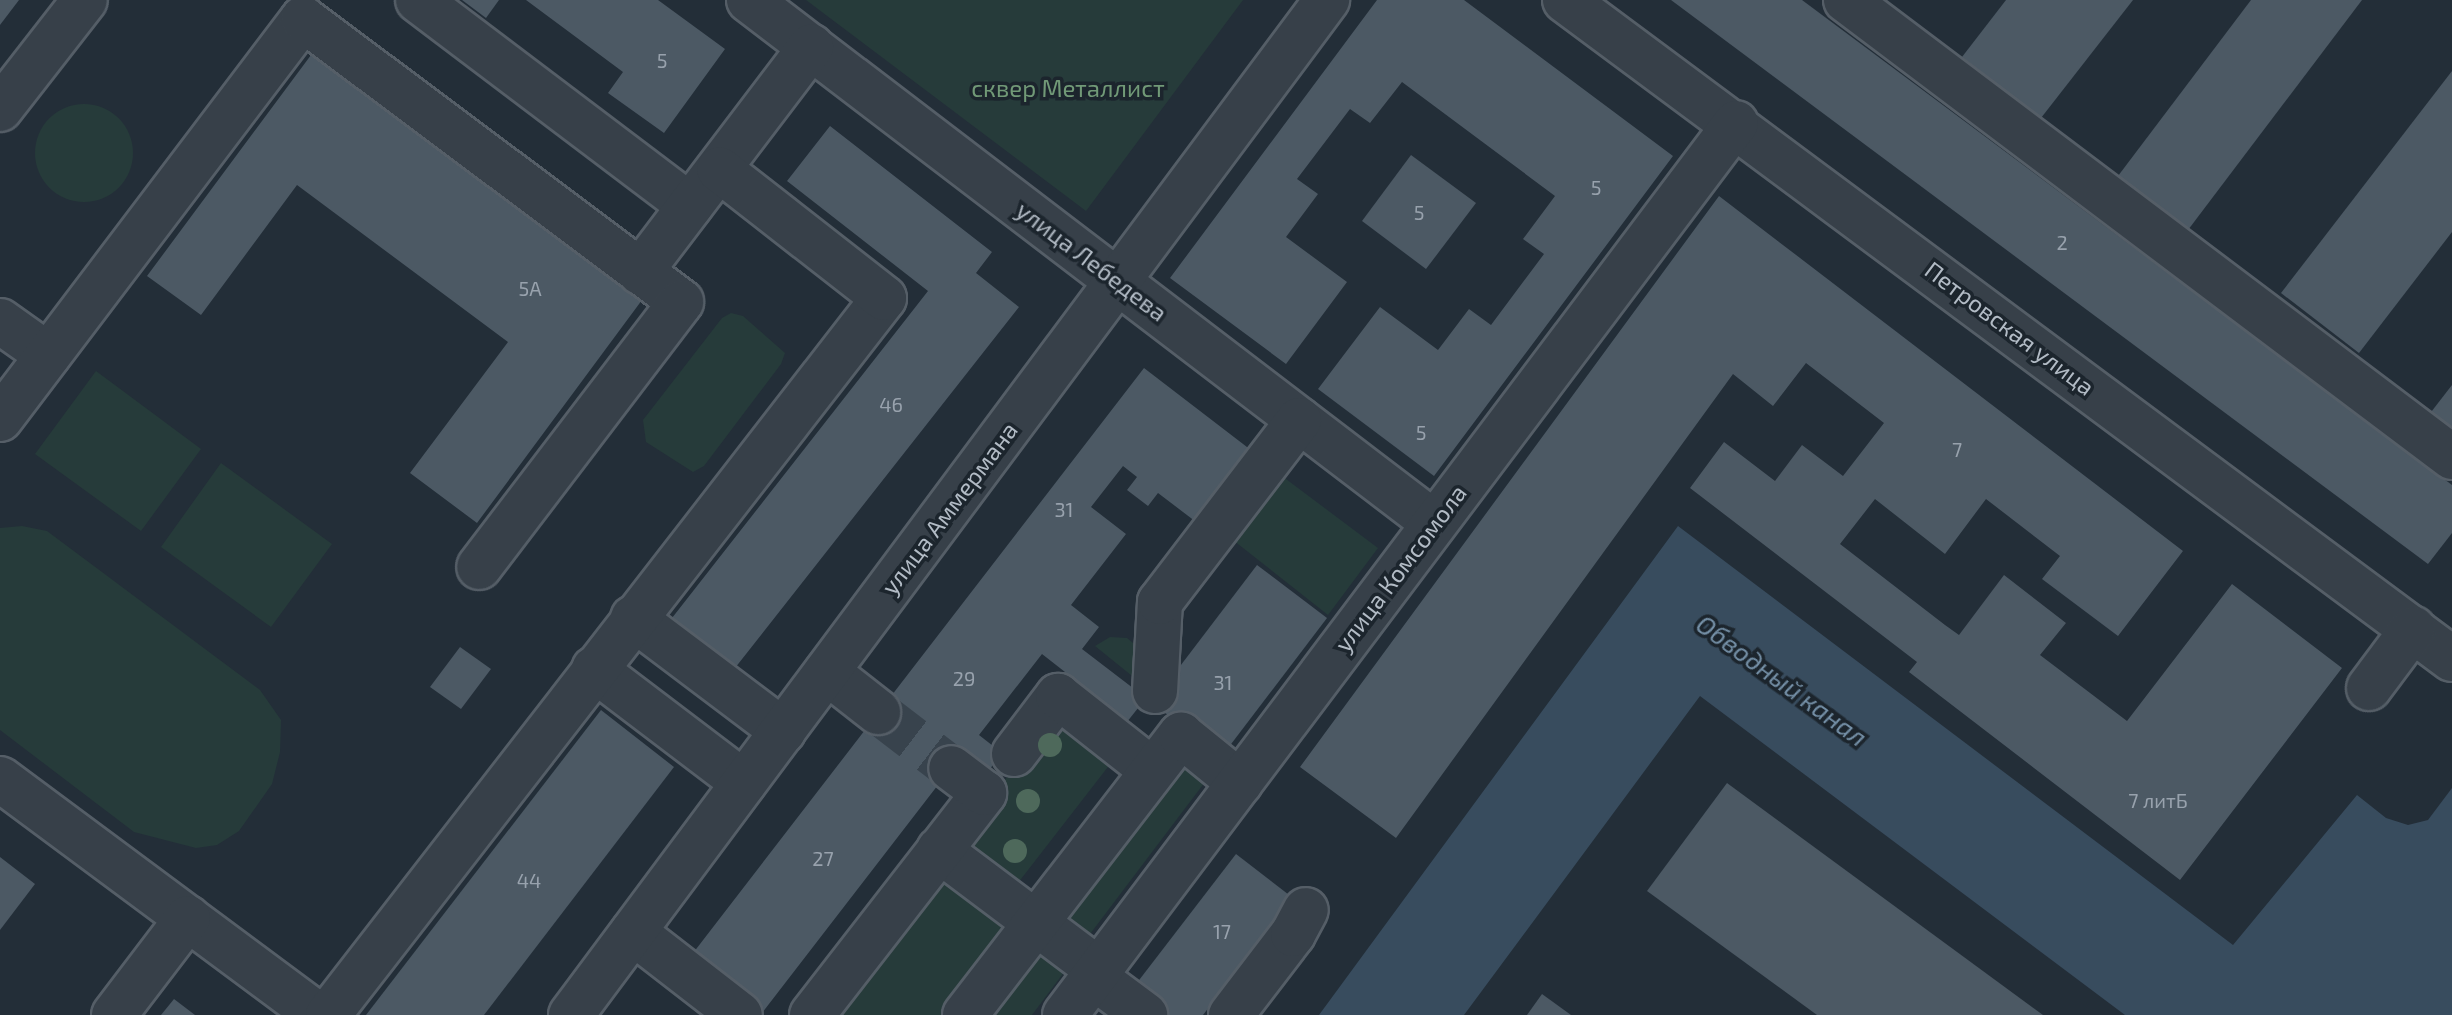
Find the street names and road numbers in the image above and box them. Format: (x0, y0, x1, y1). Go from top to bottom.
street label: улица Лебедева (1011, 195, 1173, 327)
street label: Петровская улица (1920, 255, 2100, 401)
street label: улица Аммермана (875, 416, 1023, 600)
street label: улица Комсомола (1328, 479, 1472, 657)

